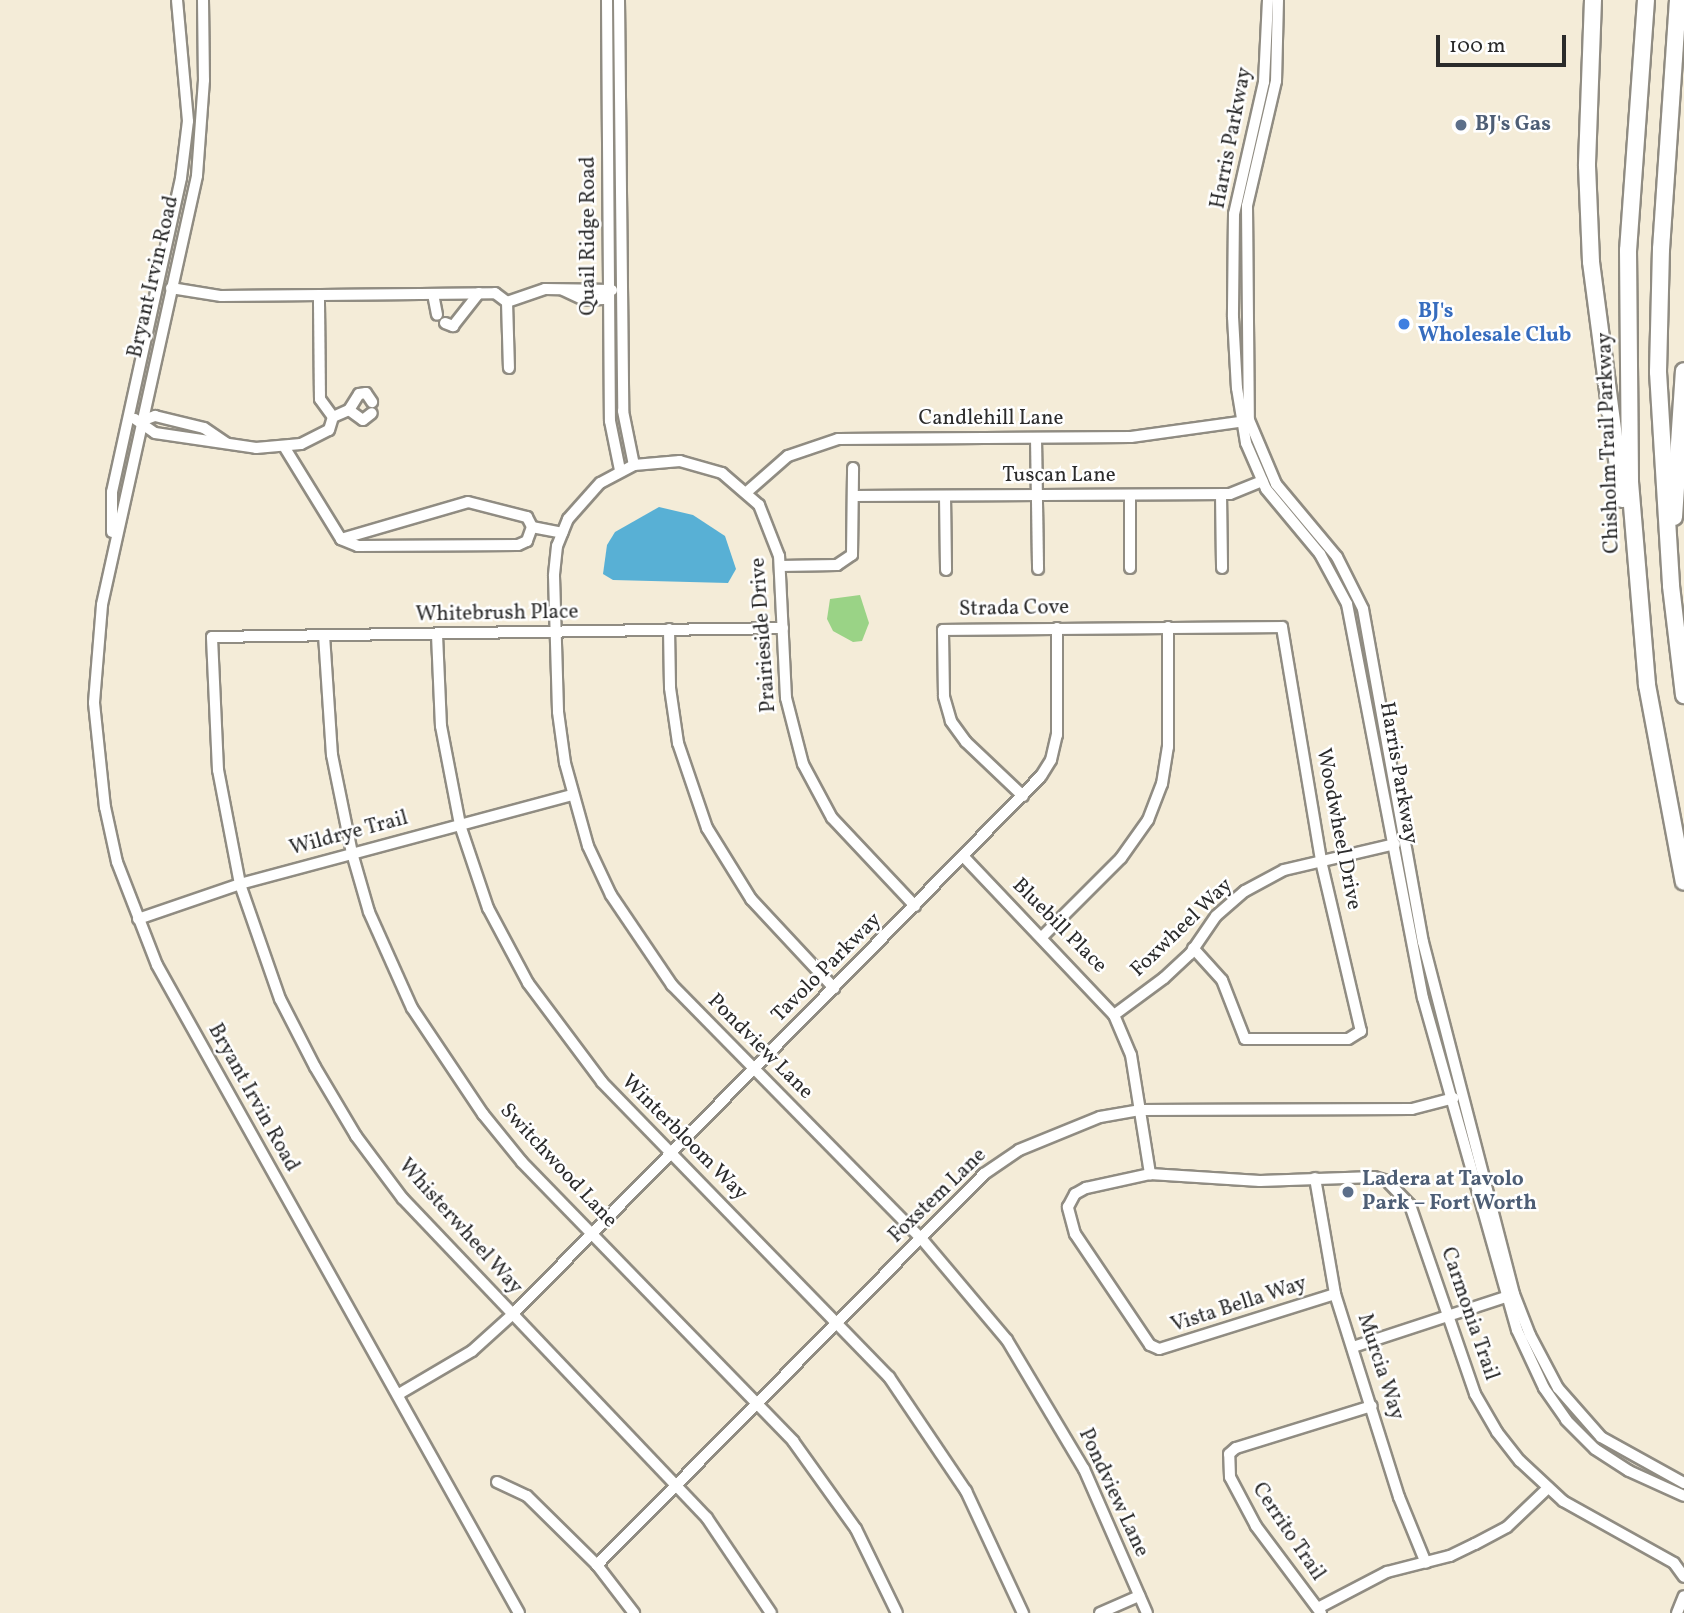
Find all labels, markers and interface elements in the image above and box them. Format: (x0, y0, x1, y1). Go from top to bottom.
scale bar (1439, 21, 1568, 65)
text: 100 m (1449, 32, 1506, 61)
street label: Harris Parkway (1206, 65, 1258, 211)
place label: BJ's Gas (1475, 112, 1551, 138)
marker: BJ's Gas (1453, 117, 1469, 133)
street label: Quail Ridge Road (576, 156, 602, 316)
street label: Bryant Irvin Road (123, 193, 185, 361)
place label: BJ's Wholesale Club (1418, 299, 1571, 349)
marker: BJ's Wholesale Club (1396, 316, 1412, 332)
street label: Chisholm Trail Parkway (1593, 332, 1625, 554)
street label: Candlehill Lane (918, 406, 1064, 432)
street label: Tuscan Lane (1002, 463, 1116, 489)
street label: Prairieside Drive (746, 557, 782, 713)
street label: Strada Cove (959, 595, 1069, 623)
street label: Whitebrush Place (415, 600, 579, 628)
street label: Harris Parkway (1373, 700, 1423, 846)
street label: Woodwheel Drive (1310, 746, 1366, 912)
street label: Wildrye Trail (287, 806, 411, 862)
street label: Bluebill Place (1006, 873, 1112, 979)
street label: Foxwheel Way (1126, 873, 1238, 983)
street label: Tavolo Parkway (767, 908, 887, 1028)
street label: Pondview Lane (702, 989, 818, 1105)
street label: Bryant Irvin Road (202, 1019, 304, 1177)
street label: Winterbloom Way (615, 1069, 753, 1207)
street label: Switchwood Lane (494, 1099, 622, 1233)
street label: Foxstem Lane (884, 1143, 992, 1249)
street label: Whisterwheel Way (392, 1154, 528, 1300)
place label: Ladera at Tavolo Park – Fort Worth (1362, 1167, 1538, 1217)
marker: Ladera at Tavolo Park – Fort Worth (1340, 1184, 1356, 1200)
street label: Carmonia Trail (1434, 1244, 1504, 1384)
street label: Vista Bella Way (1168, 1271, 1310, 1339)
street label: Murcia Way (1351, 1310, 1409, 1424)
street label: Pondview Lane (1072, 1424, 1154, 1562)
street label: Cerrito Trail (1246, 1478, 1330, 1586)

